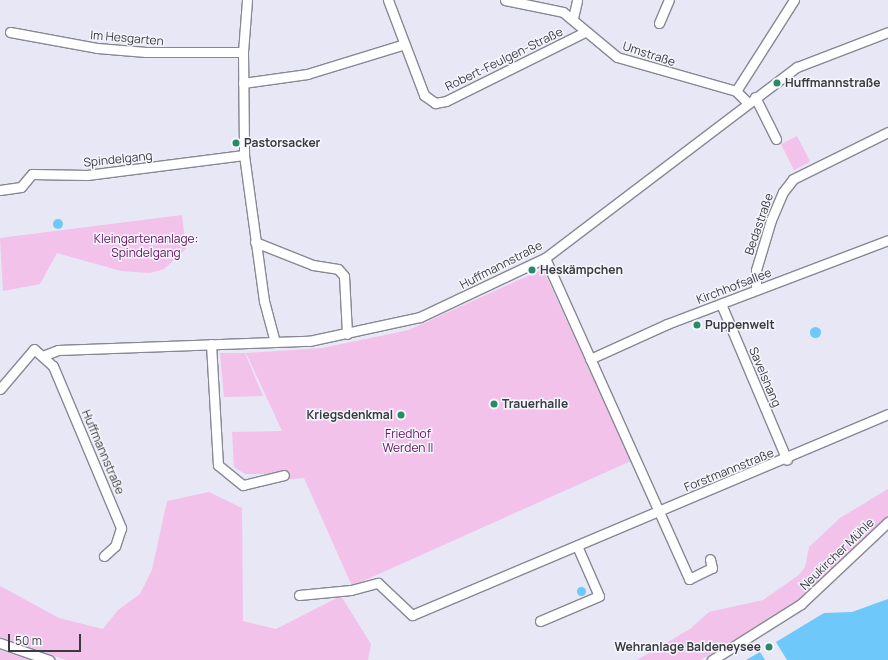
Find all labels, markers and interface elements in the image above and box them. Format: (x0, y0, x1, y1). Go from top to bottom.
street label: Robert-Feulgen-Straße (443, 24, 565, 94)
street label: Im Hesgarten (90, 28, 164, 48)
street label: Umstraße (621, 39, 677, 69)
place label: Huffmannstraße (785, 76, 881, 90)
marker: Huffmannstraße (772, 78, 782, 88)
place label: Pastorsacker (244, 136, 320, 150)
marker: Pastorsacker (231, 138, 241, 148)
street label: Spindelgang (83, 148, 153, 170)
street label: Bedastraße (742, 191, 776, 257)
park label: Kleingartenanlage: Spindelgang (94, 232, 198, 260)
street label: Huffmannstraße (457, 238, 545, 292)
place label: Heskämpchen (540, 263, 623, 277)
marker: Heskämpchen (527, 265, 537, 275)
street label: Kirchhofsallee (695, 265, 773, 307)
place label: Puppenwelt (705, 318, 775, 332)
marker: Puppenwelt (692, 320, 702, 330)
street label: Savelshang (746, 345, 784, 409)
place label: Trauerhalle (502, 397, 568, 411)
marker: Trauerhalle (489, 399, 499, 409)
street label: Huffmannstraße (79, 408, 127, 496)
place label: Kriegsdenkmal (306, 408, 393, 422)
marker: Kriegsdenkmal (396, 410, 406, 420)
park label: Friedhof Werden II (383, 427, 433, 455)
street label: Forstmannstraße (682, 445, 776, 495)
street label: Neukircher Mühle (797, 515, 877, 593)
scale bar (10, 626, 83, 652)
text: 50 m (15, 632, 42, 649)
place label: Wehranlage Baldeneysee (614, 640, 761, 654)
marker: Wehranlage Baldeneysee (764, 642, 774, 652)

